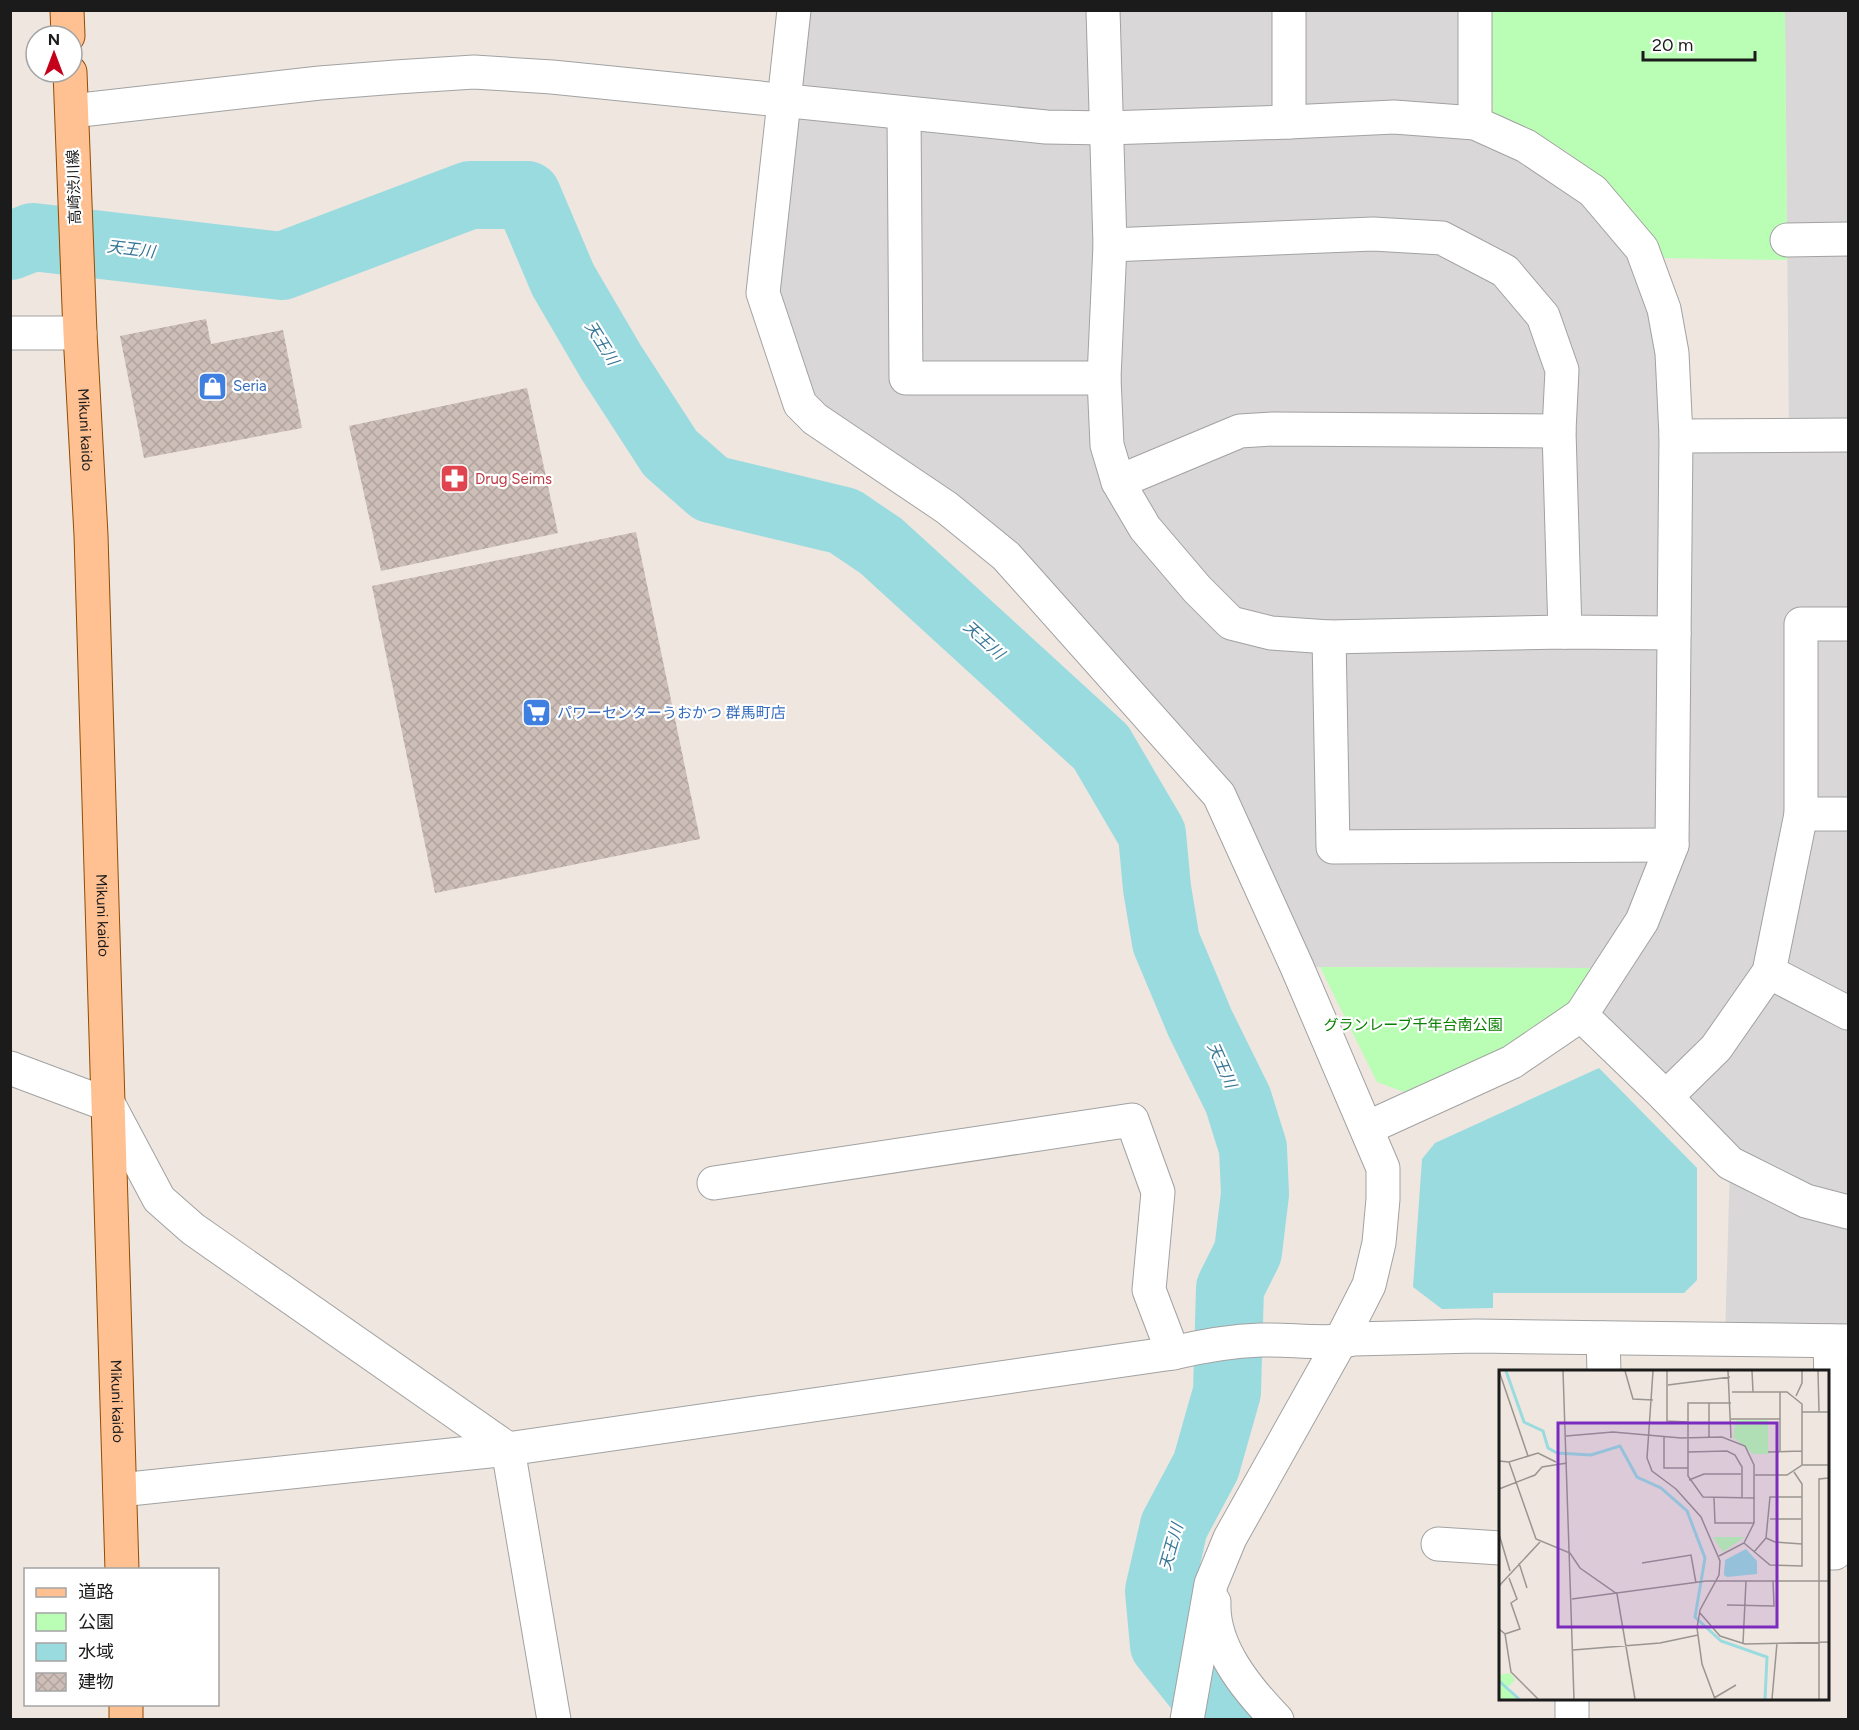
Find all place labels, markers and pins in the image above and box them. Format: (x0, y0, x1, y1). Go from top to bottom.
shop icon: Seria (196, 370, 228, 402)
place label: Seria (233, 377, 267, 395)
pharmacy icon: Drug Seims (438, 463, 470, 495)
place label: Drug Seims (475, 470, 552, 488)
supermarket icon: パワーセンターうおかつ 群馬町店 (520, 697, 552, 729)
place label: パワーセンターうおかつ 群馬町店 (557, 704, 786, 722)

